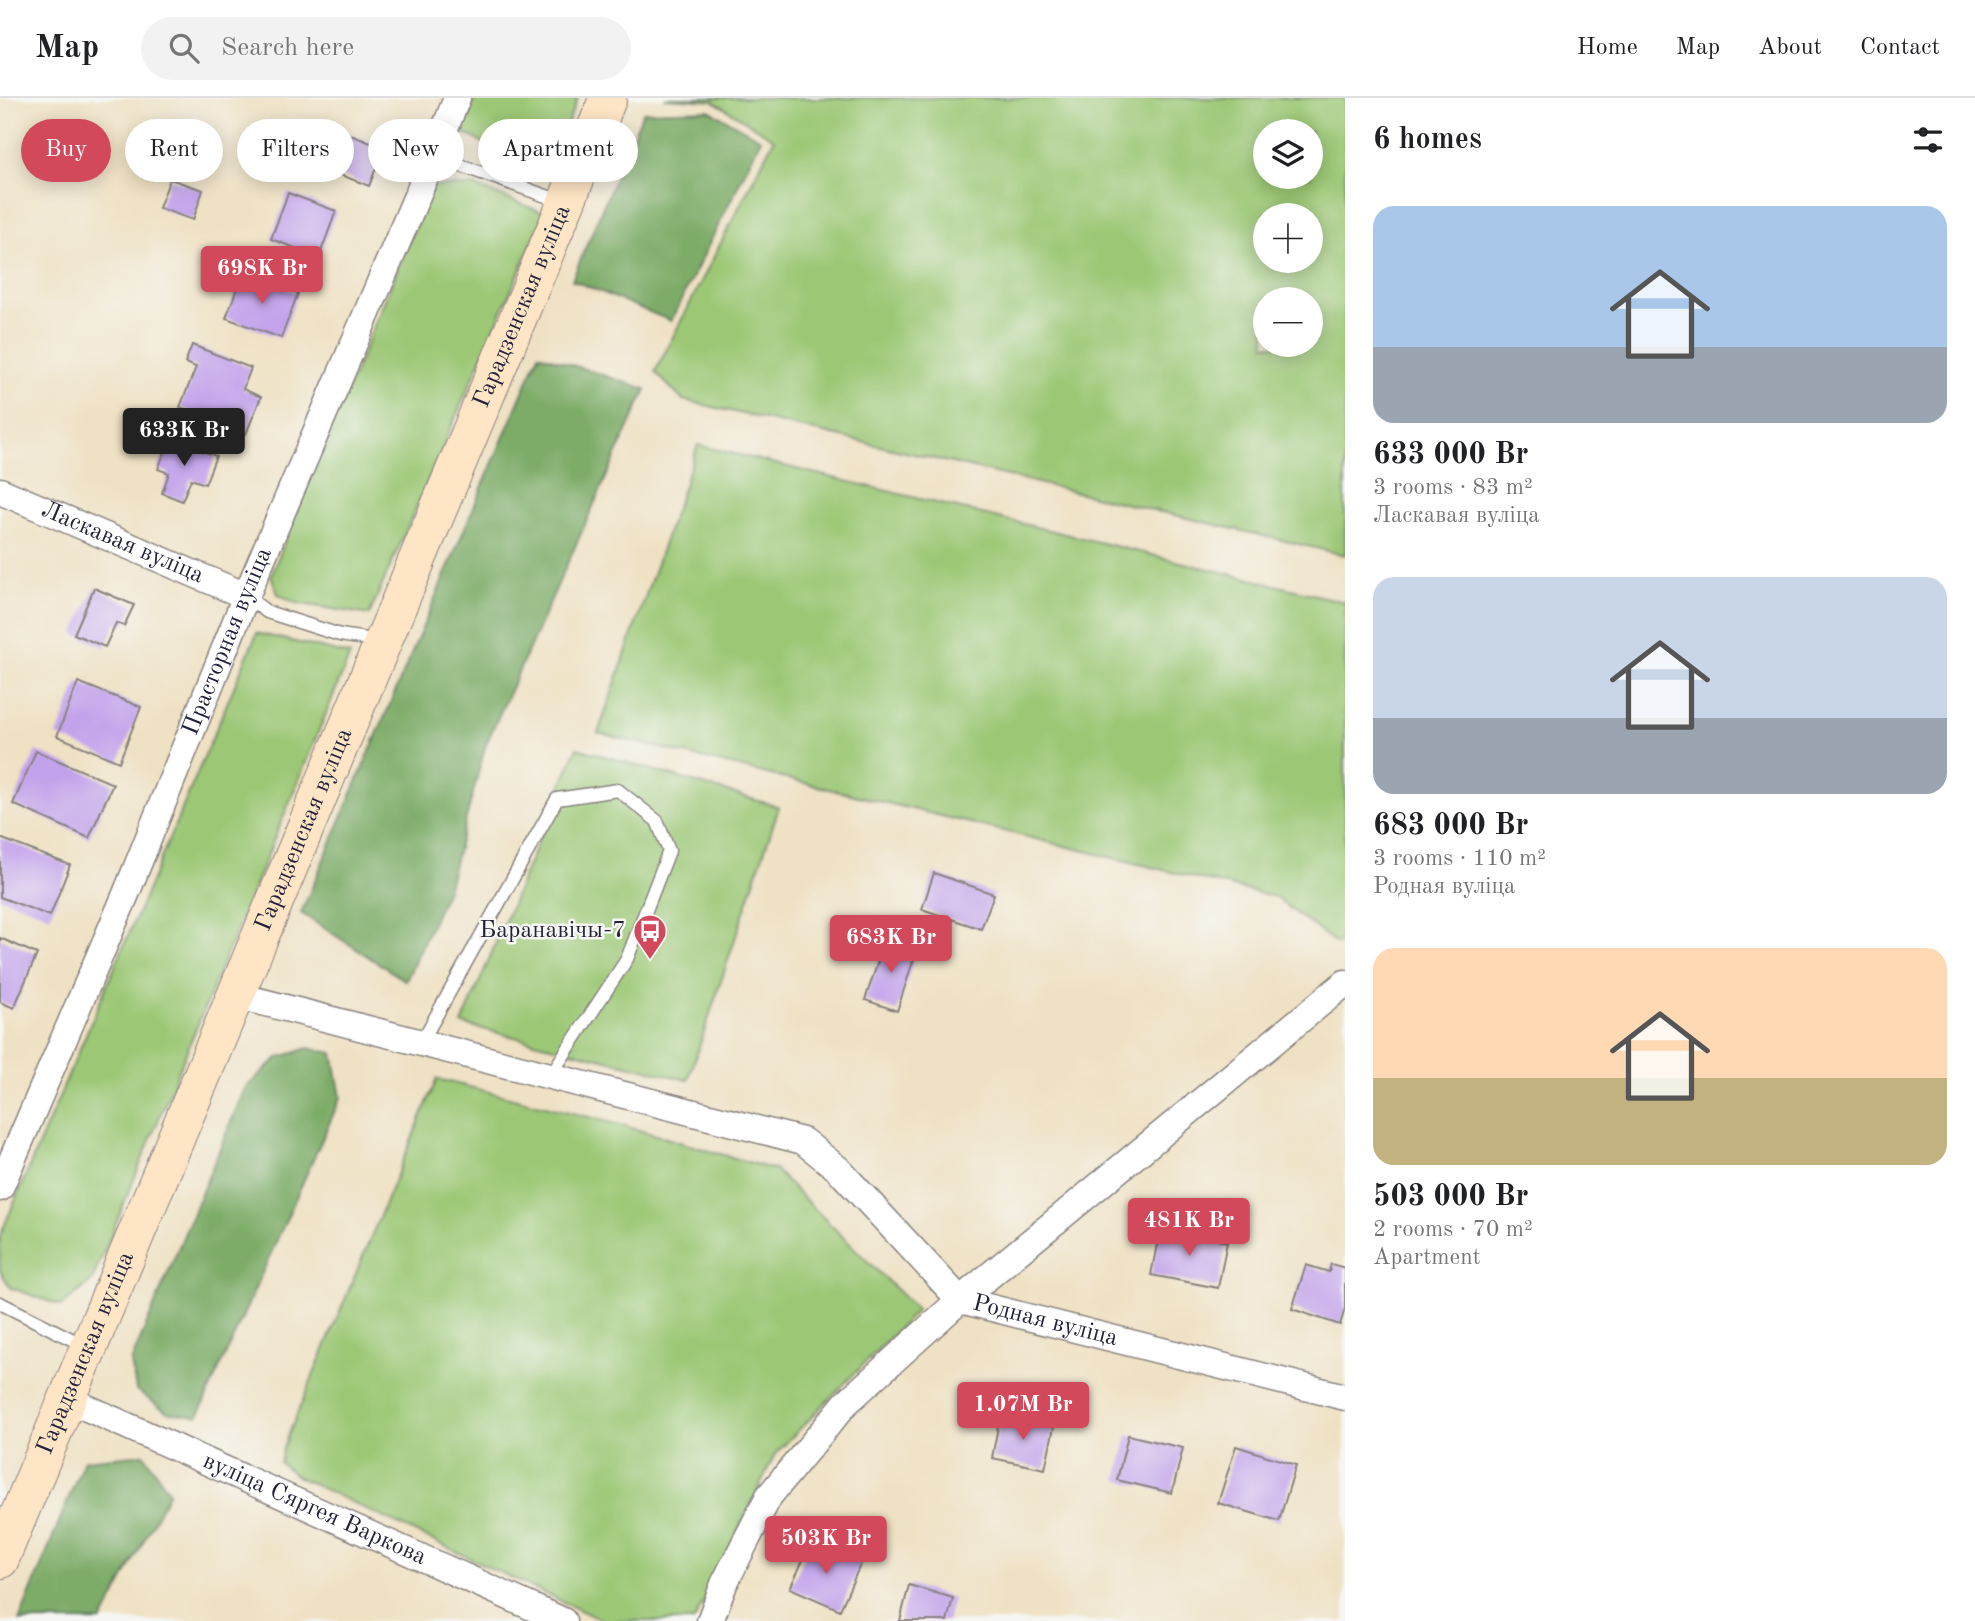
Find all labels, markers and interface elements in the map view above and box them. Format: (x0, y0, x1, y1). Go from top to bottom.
search box (141, 17, 631, 80)
icon: search (165, 29, 203, 67)
text: Map (35, 32, 99, 65)
text: Search here (221, 35, 354, 61)
text: Home (1577, 36, 1638, 60)
text: Map (1676, 36, 1720, 60)
text: About (1758, 36, 1822, 60)
text: Contact (1860, 36, 1940, 60)
chip: Buy (21, 119, 111, 182)
chip: Rent (125, 119, 223, 182)
chip: Filters (237, 119, 354, 182)
chip: New (368, 119, 464, 182)
chip: Apartment (478, 119, 638, 182)
map controls (1253, 119, 1323, 357)
button: layers (1253, 119, 1323, 189)
icon: filters (1909, 121, 1947, 159)
text: 6 homes (1373, 125, 1482, 155)
street label: Гарадзенская вуліца (470, 202, 576, 411)
button: + (1253, 203, 1323, 273)
pin: 698K Br (197, 246, 327, 306)
icon: home (1597, 251, 1723, 377)
text: 698K Br (217, 257, 307, 280)
button: − (1253, 287, 1323, 357)
pin: 633K Br (119, 408, 249, 468)
text: 633K Br (139, 419, 229, 442)
text: 633 000 Br (1373, 440, 1529, 470)
text: 3 rooms · 83 m² (1373, 476, 1533, 499)
street label: Ласкавая вуліца (38, 498, 207, 588)
text: Ласкавая вуліца (1373, 504, 1540, 527)
street label: Прасторная вуліца (179, 544, 277, 739)
icon: home (1597, 622, 1723, 748)
street label: Гарадзенская вуліца (252, 725, 357, 935)
text: 683 000 Br (1373, 811, 1529, 841)
text: 3 rooms · 110 m² (1373, 847, 1546, 870)
text: Родная вуліца (1373, 875, 1515, 898)
bus stop icon: Баранавічы-7 (631, 912, 669, 961)
pin: 683K Br (826, 916, 956, 975)
place label: Баранавічы-7 (479, 919, 626, 943)
text: 683K Br (846, 926, 936, 949)
icon: home (1597, 993, 1723, 1119)
text: 503 000 Br (1373, 1182, 1529, 1212)
pin: 481K Br (1124, 1198, 1254, 1258)
text: 481K Br (1144, 1209, 1234, 1232)
text: 2 rooms · 70 m² (1373, 1218, 1533, 1241)
text: Apartment (1373, 1246, 1481, 1269)
street label: Гарадзенская вуліца (33, 1248, 139, 1458)
street label: Родная вуліца (970, 1292, 1120, 1351)
pin: 1.07M Br (951, 1382, 1095, 1442)
text: 1.07M Br (973, 1393, 1073, 1416)
street label: вуліца Сяргея Варкова (199, 1449, 430, 1570)
pin: 503K Br (761, 1516, 891, 1576)
text: 503K Br (781, 1527, 871, 1550)

